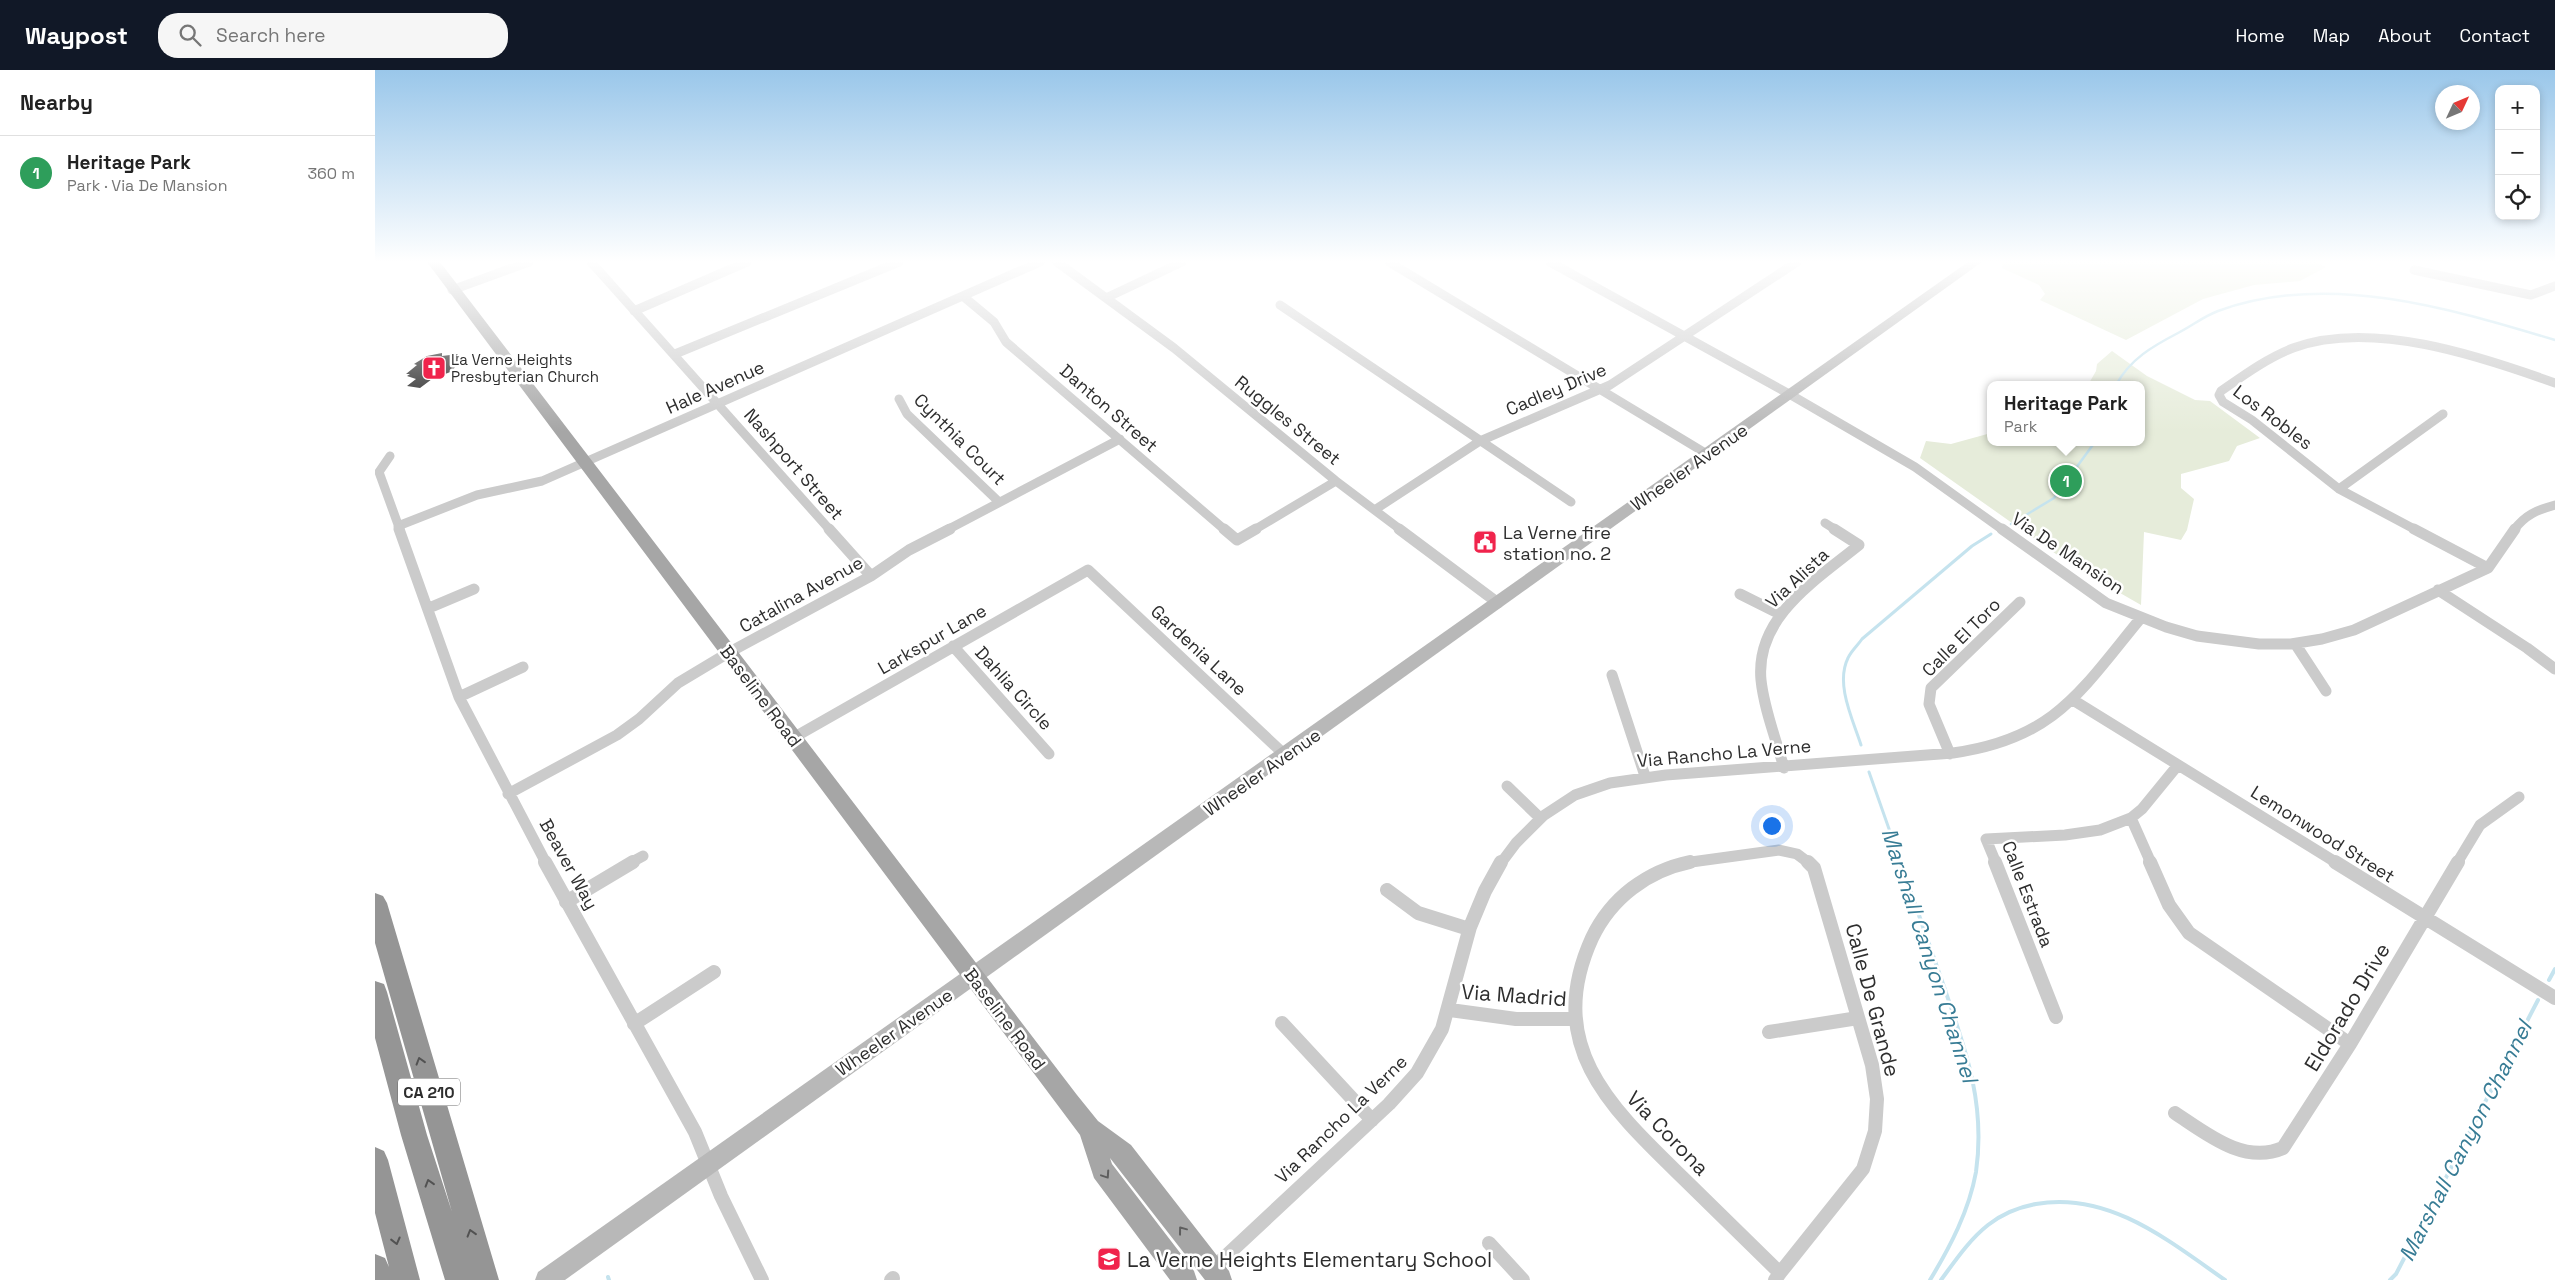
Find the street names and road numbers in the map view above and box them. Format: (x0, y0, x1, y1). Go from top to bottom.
street label: Hale Avenue (662, 355, 768, 419)
street label: Cadley Drive (1502, 357, 1610, 421)
street label: Danton Street (1055, 359, 1163, 457)
street label: Ruggles Street (1230, 370, 1346, 470)
street label: Los Robles (2229, 380, 2317, 454)
street label: Cynthia Court (909, 388, 1011, 490)
street label: Nashport Street (739, 404, 849, 524)
street label: Wheeler Avenue (1626, 418, 1752, 516)
street label: Via De Mansion (2007, 507, 2129, 599)
street label: Via Alista (1761, 543, 1833, 613)
street label: Catalina Avenue (735, 550, 867, 638)
street label: Calle El Toro (1917, 593, 2005, 681)
street label: Larkspur Lane (874, 599, 990, 679)
street label: Gardenia Lane (1146, 600, 1252, 700)
street label: Baseline Road (715, 641, 807, 751)
street label: Dahlia Circle (970, 641, 1058, 735)
street label: Wheeler Avenue (1199, 723, 1325, 821)
street label: Via Rancho La Verne (1636, 734, 1812, 772)
street label: Lemonwood Street (2247, 780, 2399, 888)
street label: Beaver Way (535, 815, 603, 913)
street label: Calle Estrada (1997, 837, 2059, 951)
street label: Calle De Grande (1840, 920, 1906, 1080)
street label: Eldorado Drive (2298, 938, 2396, 1076)
street label: Baseline Road (959, 964, 1051, 1074)
street label: Via Madrid (1460, 978, 1568, 1012)
street label: Wheeler Avenue (831, 983, 957, 1081)
street label: Via Rancho La Verne (1270, 1050, 1412, 1188)
road number: CA 210 (398, 1079, 460, 1106)
street label: Via Corona (1621, 1085, 1715, 1181)

